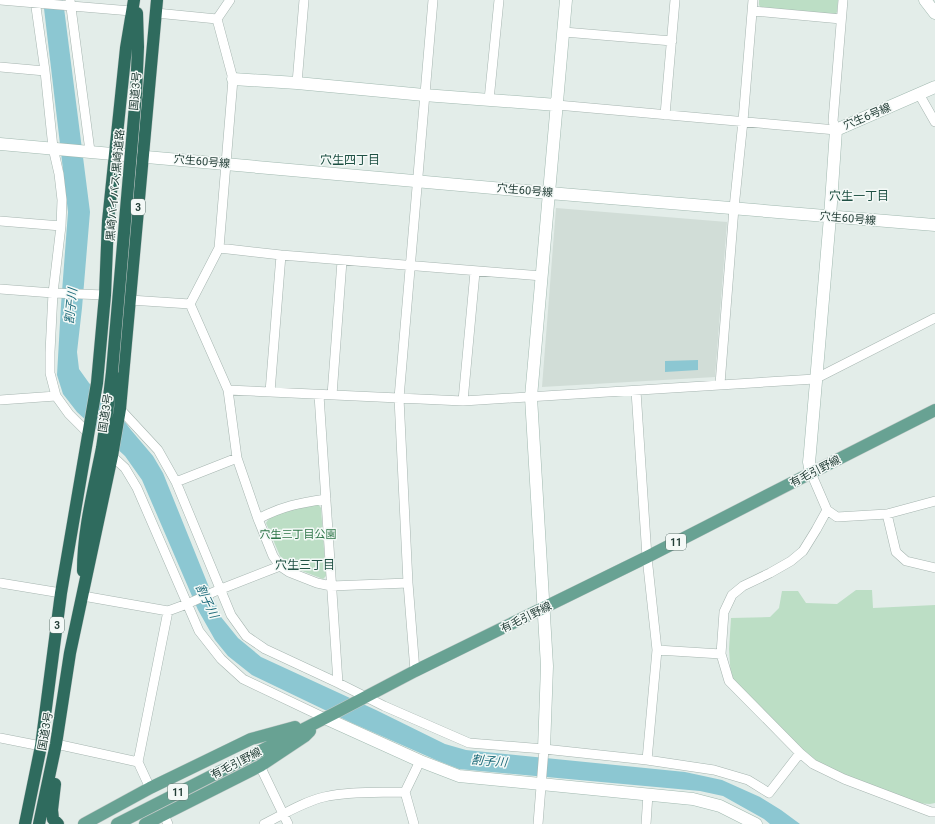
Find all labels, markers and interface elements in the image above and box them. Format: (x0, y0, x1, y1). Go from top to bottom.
street label: 国道3号 (127, 71, 144, 111)
street label: 穴生6号線 (842, 101, 893, 132)
street label: 黒崎バイパス;黒崎道路 (104, 129, 127, 241)
street label: 穴生60号線 (173, 153, 231, 170)
district label: 穴生四丁目 (320, 153, 380, 167)
street label: 穴生60号線 (496, 182, 554, 199)
district label: 穴生一丁目 (829, 189, 889, 203)
road number: 3 (131, 199, 145, 215)
street label: 穴生60号線 (819, 210, 877, 227)
water label: 割子川 (62, 285, 80, 325)
street label: 国道3号 (96, 393, 115, 433)
street label: 有毛引野線 (788, 453, 843, 490)
park label: 穴生三丁目公園 (260, 528, 337, 541)
road number: 11 (666, 534, 686, 550)
district label: 穴生三丁目 (275, 558, 335, 572)
water label: 割子川 (193, 582, 222, 622)
street label: 有毛引野線 (499, 600, 554, 635)
road number: 3 (50, 617, 64, 633)
street label: 国道3号 (36, 711, 55, 752)
street label: 有毛引野線 (209, 745, 264, 782)
water label: 割子川 (470, 752, 510, 770)
road number: 11 (168, 784, 188, 800)

